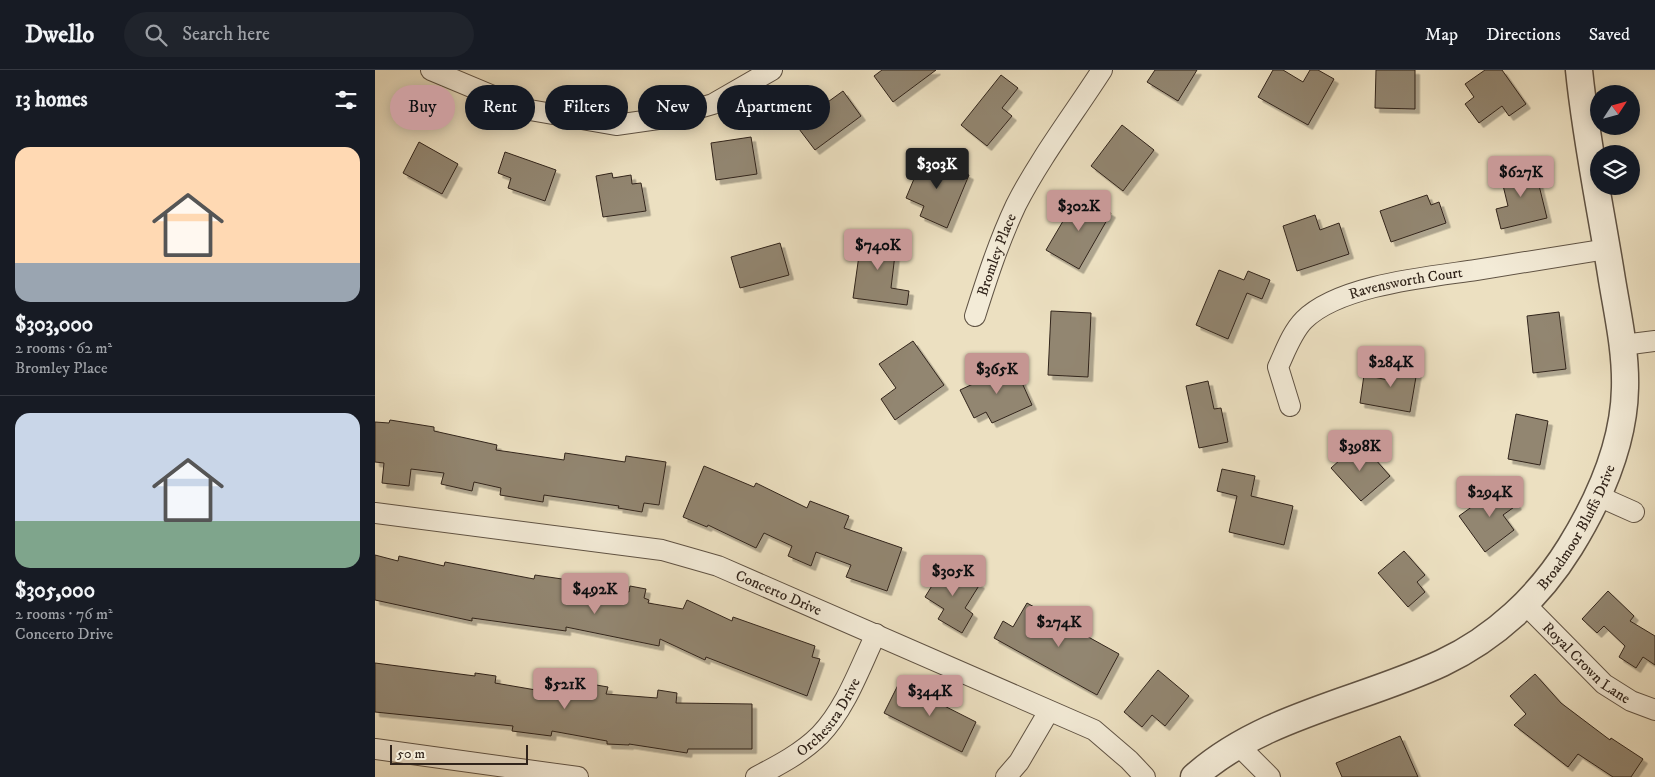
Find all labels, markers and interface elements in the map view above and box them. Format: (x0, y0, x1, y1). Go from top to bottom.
search box (124, 12, 474, 57)
text: Dwello (25, 20, 94, 50)
icon: search (142, 21, 170, 49)
text: Search here (182, 23, 270, 46)
text: Map (1425, 24, 1458, 46)
text: Directions (1486, 24, 1561, 46)
text: Saved (1589, 24, 1630, 46)
chip: Buy (390, 85, 455, 130)
chip: Rent (465, 85, 535, 130)
chip: Filters (545, 85, 628, 130)
chip: New (638, 85, 707, 130)
chip: Apartment (717, 85, 830, 130)
north arrow (1590, 85, 1640, 135)
map controls (1590, 85, 1640, 195)
icon: filters (332, 86, 360, 114)
text: 13 homes (15, 87, 88, 113)
button: layers (1590, 145, 1640, 195)
pin: $303K (902, 148, 972, 190)
text: $303K (917, 154, 957, 174)
pin: $627K (1486, 156, 1556, 198)
text: $627K (1499, 162, 1543, 182)
icon: home (143, 180, 233, 270)
pin: $302K (1044, 190, 1114, 232)
text: $302K (1058, 196, 1100, 216)
street label: Bromley Place (973, 210, 1020, 298)
pin: $740K (843, 228, 913, 271)
text: $740K (855, 235, 901, 255)
street label: Ravensworth Court (1346, 262, 1464, 303)
text: $303,000 (15, 312, 93, 338)
text: 2 rooms · 62 m² (15, 338, 112, 358)
pin: $284K (1356, 346, 1426, 388)
pin: $365K (962, 352, 1032, 395)
text: $284K (1368, 352, 1414, 372)
text: Bromley Place (15, 358, 108, 378)
text: $365K (976, 359, 1018, 379)
pin: $398K (1325, 430, 1395, 472)
text: $398K (1339, 436, 1381, 456)
icon: home (143, 445, 233, 535)
street label: Broadmoor Bluffs Drive (1533, 462, 1619, 594)
pin: $294K (1455, 476, 1525, 518)
text: $294K (1467, 482, 1513, 502)
pin: $305K (918, 554, 988, 597)
text: $305K (932, 561, 974, 581)
street label: Concerto Drive (733, 565, 825, 620)
pin: $492K (560, 572, 630, 615)
text: $305,000 (15, 578, 95, 604)
text: $492K (572, 579, 618, 599)
text: 2 rooms · 76 m² (15, 604, 113, 624)
pin: $274K (1024, 606, 1094, 648)
text: $274K (1037, 612, 1081, 632)
street label: Royal Crown Lane (1539, 618, 1634, 708)
text: Concerto Drive (15, 624, 113, 644)
pin: $521K (530, 668, 600, 710)
text: $521K (544, 674, 586, 694)
pin: $344K (895, 674, 965, 717)
street label: Orchestra Drive (793, 675, 864, 761)
text: $344K (908, 681, 952, 701)
scale bar (390, 742, 527, 765)
text: 50 m (397, 745, 425, 763)

